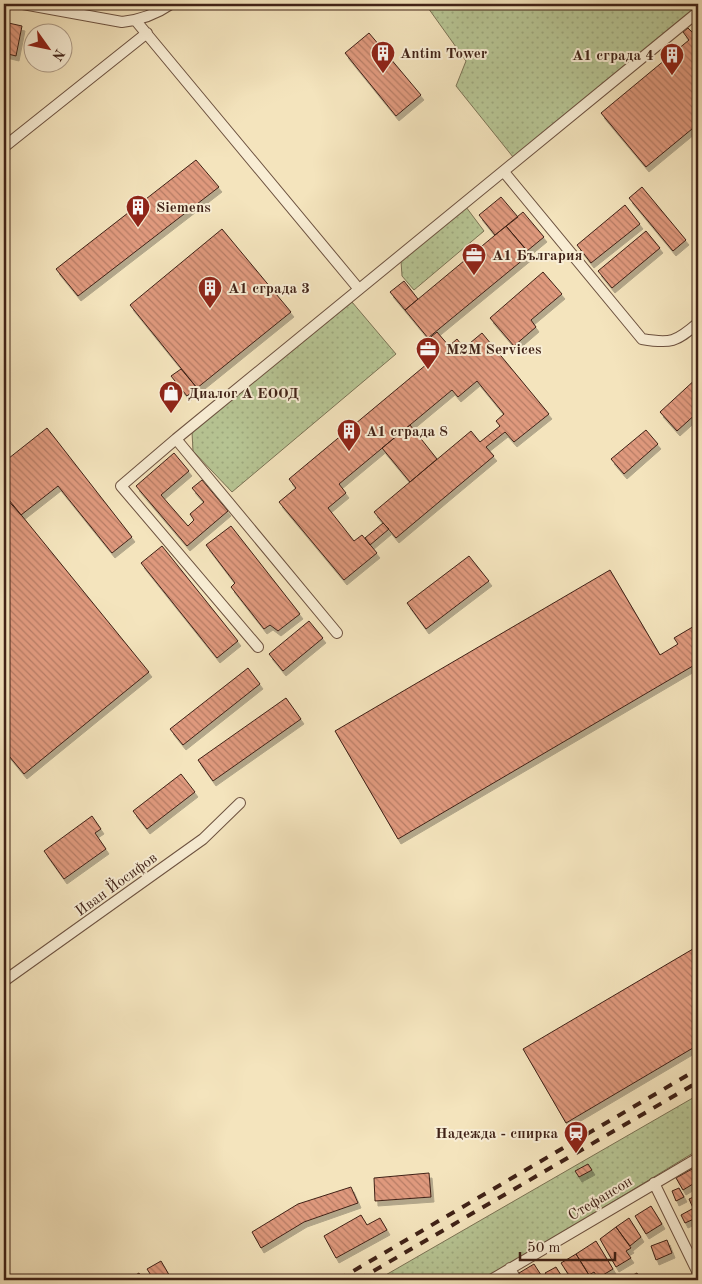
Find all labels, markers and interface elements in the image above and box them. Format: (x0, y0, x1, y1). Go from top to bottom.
north arrow (22, 22, 72, 72)
building icon: Antim Tower (370, 40, 396, 74)
building icon: А1 сграда 4 (659, 42, 685, 76)
text: N (49, 46, 67, 63)
place label: Antim Tower (400, 47, 488, 62)
place label: А1 сграда 4 (572, 49, 654, 64)
building icon: Siemens (125, 194, 151, 228)
place label: Siemens (156, 201, 211, 216)
office icon: А1 България (461, 242, 487, 276)
place label: А1 България (492, 249, 582, 264)
building icon: А1 сграда 3 (197, 275, 223, 309)
place label: А1 сграда 3 (228, 282, 310, 297)
office icon: M2M Services (415, 336, 441, 370)
place label: M2M Services (446, 343, 541, 358)
shop icon: Диалог А ЕООД (158, 380, 184, 414)
place label: Диалог А ЕООД (188, 387, 299, 402)
building icon: А1 сграда 8 (336, 418, 362, 452)
place label: А1 сграда 8 (366, 425, 448, 440)
street label: Иван Йосифов (71, 847, 160, 920)
station icon: Надежда - спирка (563, 1120, 589, 1154)
place label: Надежда - спирка (435, 1127, 558, 1142)
street label: Стефансон (566, 1174, 635, 1224)
scale bar (520, 1229, 614, 1261)
text: 50 m (527, 1241, 561, 1256)

